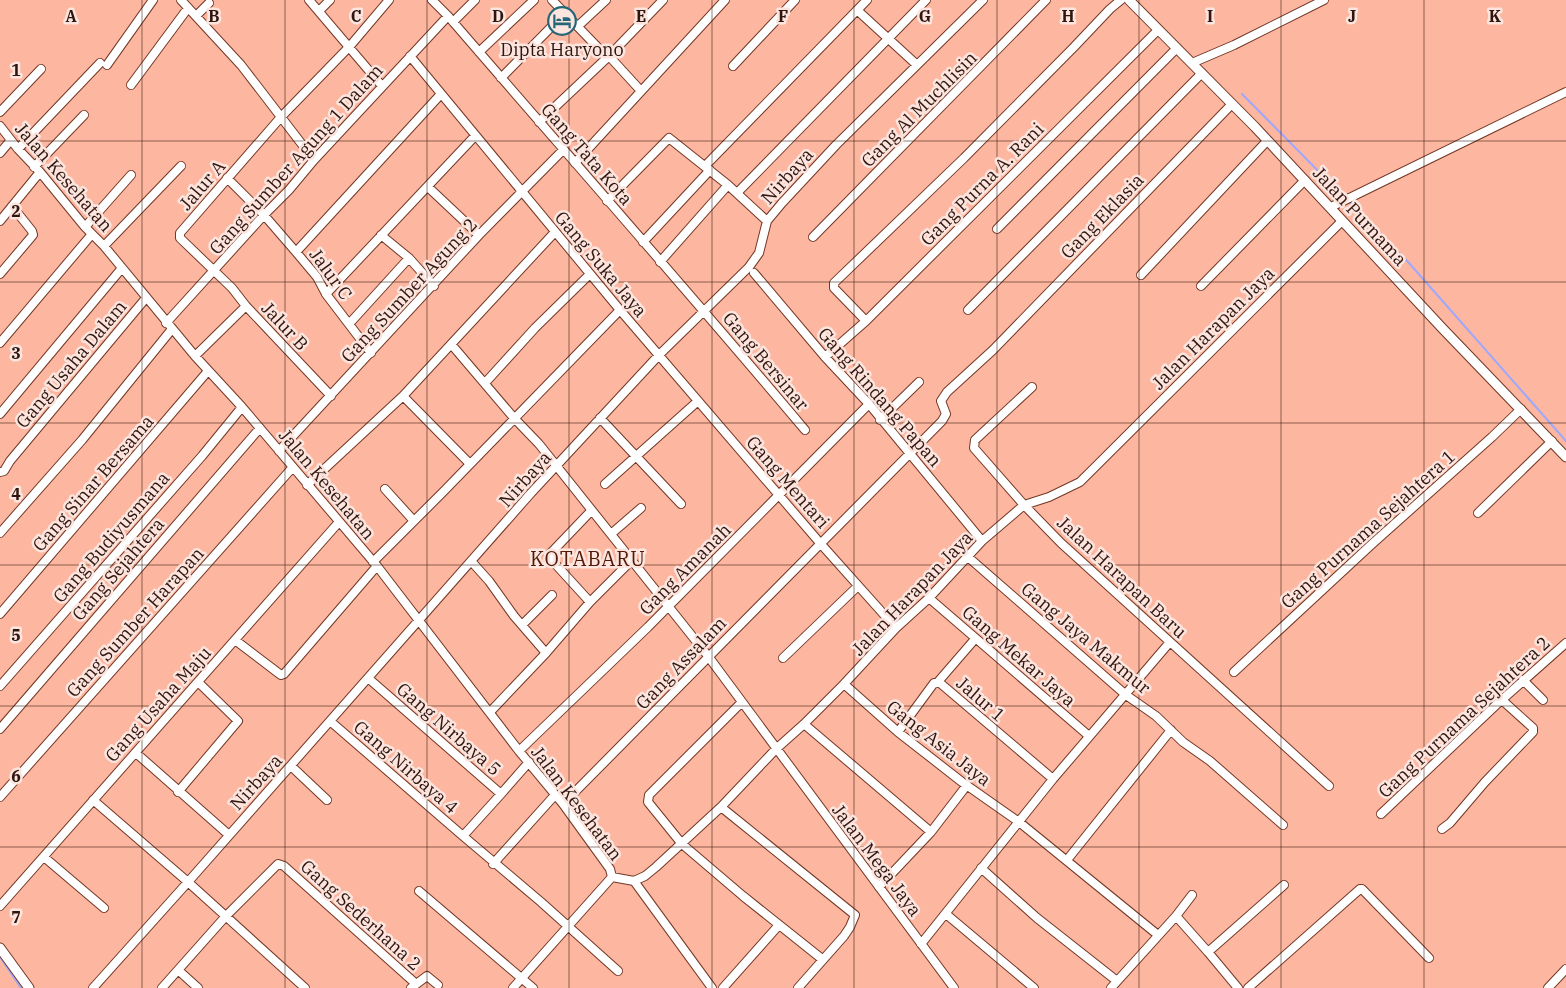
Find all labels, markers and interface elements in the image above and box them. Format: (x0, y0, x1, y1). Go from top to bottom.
text: A (65, 6, 77, 26)
text: B (208, 6, 220, 26)
text: C (351, 6, 361, 26)
text: D (492, 6, 504, 26)
hotel icon: Dipta Haryono (547, 6, 577, 36)
text: E (636, 6, 646, 26)
text: F (778, 6, 788, 26)
text: G (919, 6, 931, 26)
text: H (1062, 6, 1075, 26)
text: I (1207, 6, 1213, 26)
text: J (1348, 6, 1356, 26)
text: K (1489, 6, 1502, 26)
place label: Dipta Haryono (500, 38, 624, 61)
street label: Gang Al Muchlisin (856, 46, 982, 172)
street label: Gang Sumber Agung 1 Dalam (204, 59, 388, 259)
text: 1 (11, 60, 21, 80)
street label: Gang Tata Kota (536, 98, 638, 210)
street label: Jalan Kesehatan (10, 117, 118, 237)
street label: Gang Purna A. Rani (916, 117, 1049, 250)
street label: Nirbaya (756, 143, 818, 209)
street label: Jalur A (174, 155, 230, 215)
street label: Jalan Purnama (1308, 162, 1412, 271)
street label: Gang Eklasia (1056, 168, 1149, 264)
text: 2 (11, 201, 21, 221)
street label: Gang Suka Jaya (550, 206, 652, 322)
street label: Gang Sumber Agung 2 (336, 213, 482, 367)
street label: Jalur C (305, 244, 357, 304)
street label: Jalan Harapan Jaya (1147, 262, 1279, 394)
street label: Gang Usaha Dalam (11, 295, 131, 433)
street label: Jalur B (257, 297, 313, 355)
street label: Gang Bersinar (718, 307, 814, 415)
street label: Gang Rindang Papan (813, 323, 947, 471)
text: 3 (11, 343, 21, 363)
street label: Gang Sinar Bersama (27, 410, 159, 556)
street label: Jalan Kesehatan (274, 424, 380, 544)
street label: Gang Mentari (742, 431, 835, 533)
street label: Gang Purnama Sejahtera 1 (1276, 445, 1460, 613)
street label: Nirbaya (494, 446, 556, 512)
street label: Gang Budiyusmana (48, 467, 174, 607)
text: 4 (11, 484, 21, 504)
street label: Jalan Harapan Baru (1052, 511, 1192, 643)
street label: Gang Sejahtera (67, 513, 169, 625)
street label: Gang Amanah (634, 518, 736, 620)
street label: Jalan Harapan Jaya (847, 526, 977, 660)
street label: Gang Sumber Harapan (61, 542, 209, 702)
district label: KOTABARU (530, 545, 646, 572)
street label: Gang Jaya Makmur (1017, 577, 1155, 699)
street label: Gang Mekar Jaya (957, 600, 1081, 712)
street label: Gang Assalam (631, 612, 731, 714)
text: 5 (11, 625, 21, 645)
street label: Gang Purnama Sejahtera 2 (1373, 631, 1555, 803)
street label: Gang Usaha Maju (100, 642, 216, 766)
street label: Jalur 1 (952, 671, 1010, 727)
street label: Gang Nirbaya 5 (392, 677, 506, 781)
street label: Gang Asia Jaya (882, 695, 996, 791)
street label: Gang Nirbaya 4 (349, 715, 463, 819)
street label: Jalan Kesehatan (526, 741, 628, 865)
street label: Nirbaya (225, 749, 287, 815)
text: 6 (11, 766, 21, 786)
street label: Jalan Mega Jaya (827, 799, 927, 921)
street label: Gang Sederhana 2 (296, 855, 426, 975)
text: 7 (11, 907, 21, 927)

